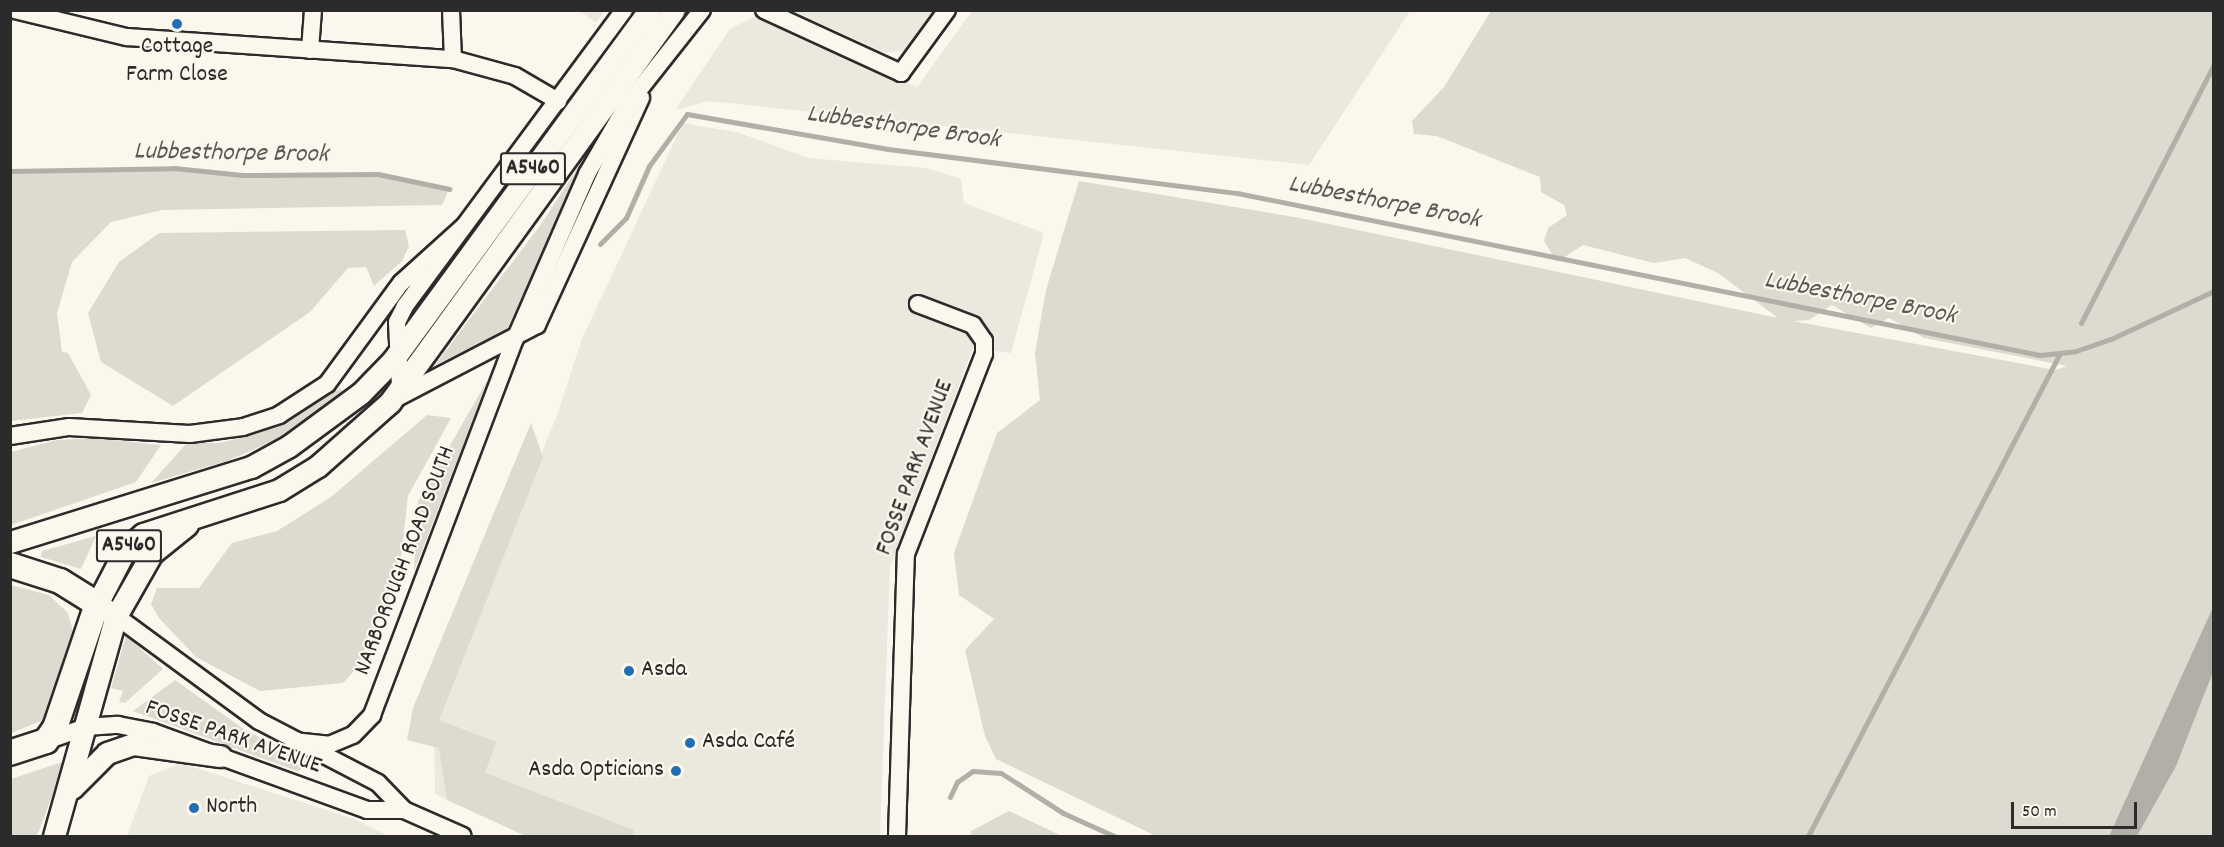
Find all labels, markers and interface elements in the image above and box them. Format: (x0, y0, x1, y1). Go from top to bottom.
marker: Cottage Farm Close (170, 17, 184, 31)
place label: Cottage Farm Close (126, 34, 228, 90)
water label: Lubbesthorpe Brook (804, 99, 1002, 157)
water label: Lubbesthorpe Brook (133, 137, 329, 171)
road number: A5460 (498, 150, 568, 188)
water label: Lubbesthorpe Brook (1286, 169, 1482, 237)
water label: Lubbesthorpe Brook (1762, 265, 1958, 333)
street label: FOSSE PARK AVENUE (871, 377, 961, 559)
street label: NARBOROUGH ROAD SOUTH (349, 442, 463, 680)
road number: A5460 (94, 527, 164, 565)
place label: Asda (641, 657, 687, 685)
marker: Asda (622, 664, 636, 678)
street label: FOSSE PARK AVENUE (141, 694, 325, 782)
place label: Asda Café (702, 729, 795, 757)
marker: Asda Café (683, 736, 697, 750)
place label: Asda Opticians (528, 757, 664, 785)
marker: Asda Opticians (669, 764, 683, 778)
scale bar (2014, 790, 2140, 828)
place label: North (206, 794, 257, 822)
text: 50 m (2022, 800, 2057, 825)
marker: North (187, 801, 201, 815)

